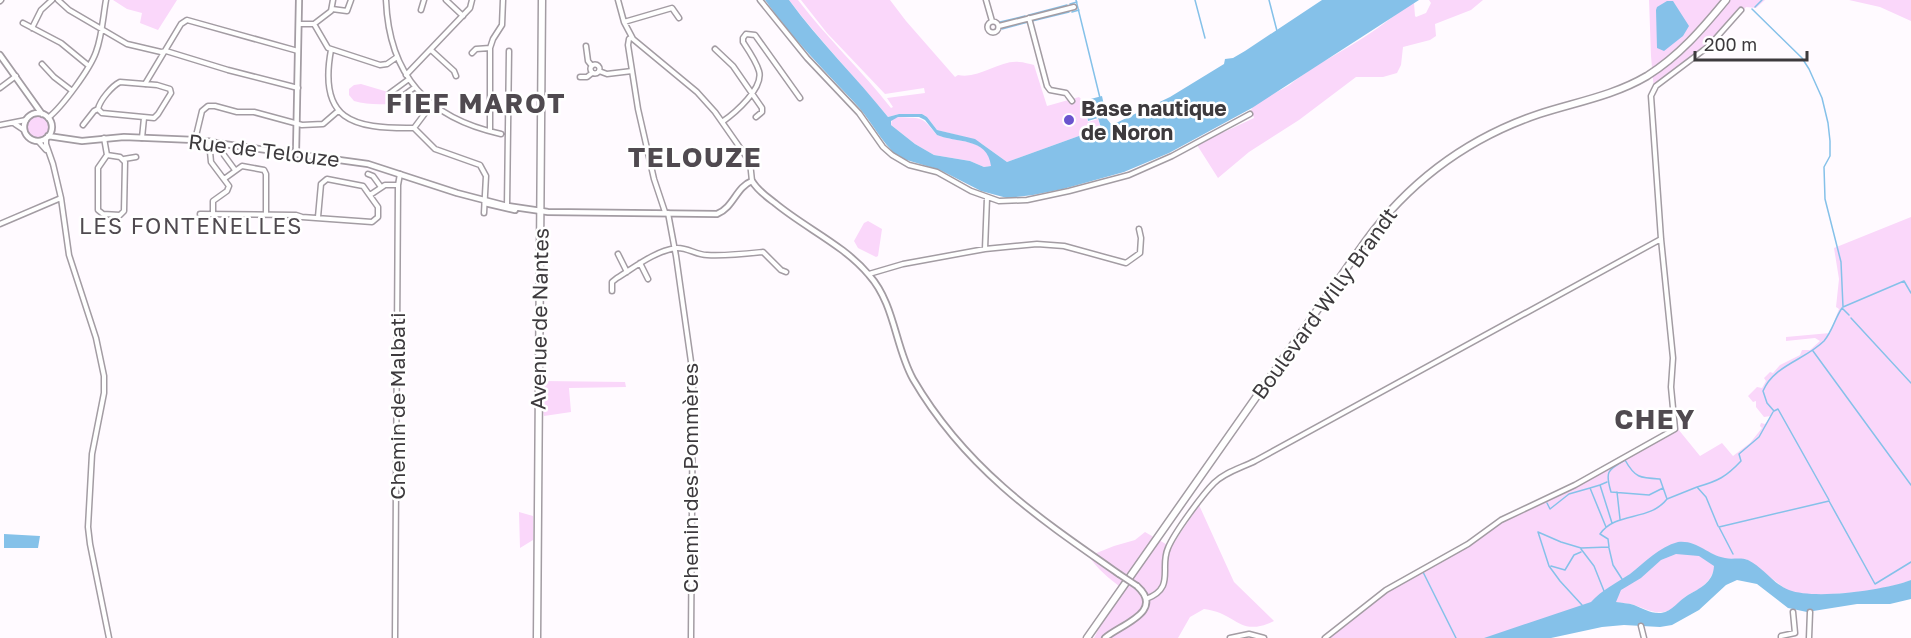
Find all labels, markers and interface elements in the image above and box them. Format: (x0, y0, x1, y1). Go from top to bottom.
scale bar (1695, 24, 1808, 62)
text: 200 m (1704, 33, 1757, 55)
district label: FIEF MAROT (386, 87, 566, 119)
place label: Base nautique de Noron (1081, 95, 1227, 145)
marker: Base nautique de Noron (1062, 113, 1076, 127)
street label: Rue de Telouze (187, 128, 341, 172)
district label: TELOUZE (628, 141, 762, 173)
street label: Boulevard Willy Brandt (1246, 202, 1402, 404)
district label: LES FONTENELLES (79, 212, 303, 239)
street label: Avenue de Nantes (524, 228, 554, 410)
street label: Chemin de Malbati (384, 312, 410, 500)
street label: Chemin des Pommères (677, 363, 703, 593)
district label: CHEY (1614, 403, 1696, 435)

